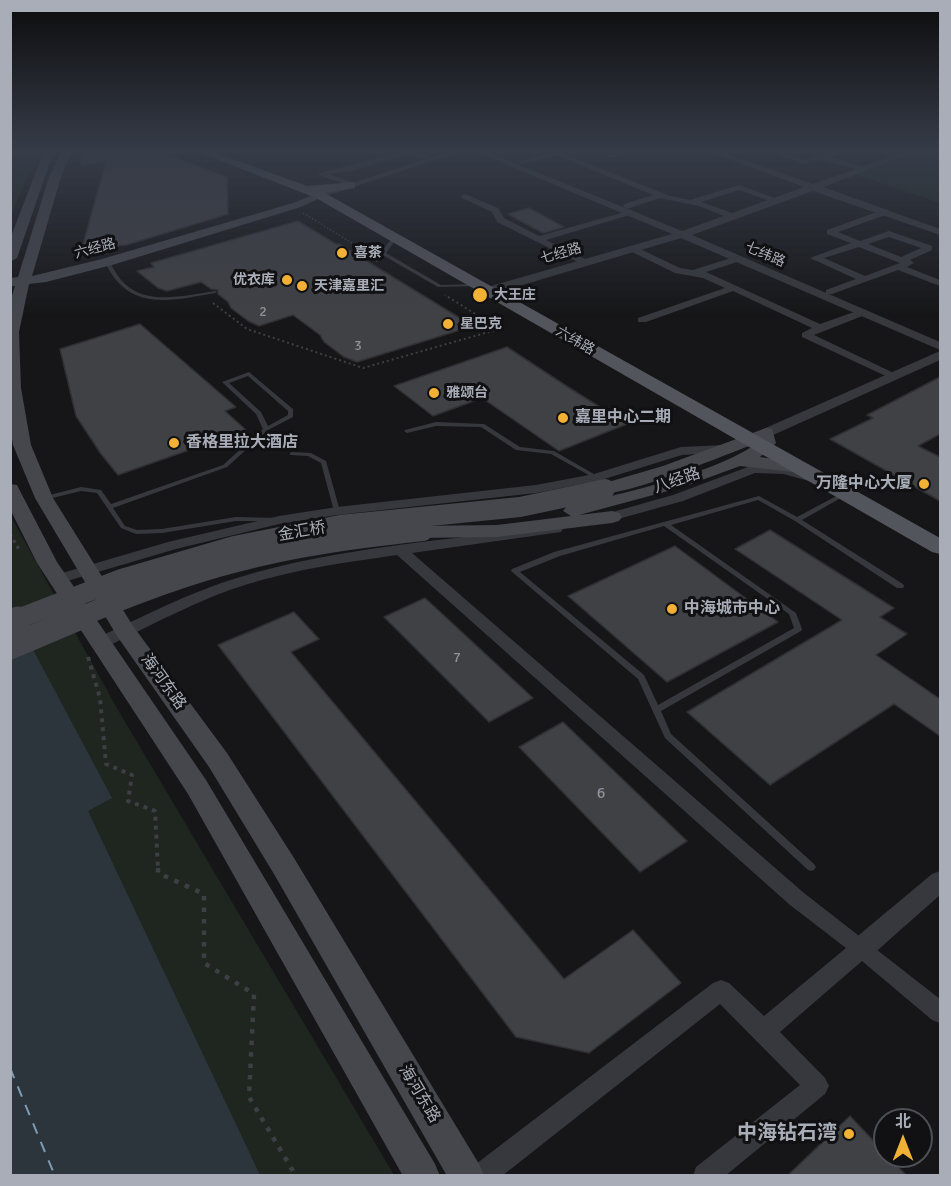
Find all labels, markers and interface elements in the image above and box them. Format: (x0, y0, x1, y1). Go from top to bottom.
street label: 六经路 (73, 235, 117, 263)
street label: 七纬路 (742, 239, 788, 271)
street label: 七经路 (538, 240, 584, 268)
place label: 喜茶 (354, 245, 382, 261)
marker: 喜茶 (335, 246, 349, 260)
place label: 优衣库 (233, 272, 275, 288)
marker: 优衣库 (280, 273, 294, 287)
place label: 天津嘉里汇 (314, 278, 384, 294)
marker: 天津嘉里汇 (295, 279, 309, 293)
marker: 大王庄 (471, 286, 489, 304)
place label: 大王庄 (494, 287, 536, 303)
house number: 2 (259, 304, 267, 320)
place label: 星巴克 (460, 316, 502, 332)
marker: 星巴克 (441, 317, 455, 331)
street label: 六纬路 (553, 323, 597, 359)
house number: 3 (354, 338, 362, 354)
place label: 雅颂台 (446, 385, 488, 401)
marker: 雅颂台 (427, 386, 441, 400)
place label: 嘉里中心二期 (575, 408, 671, 428)
marker: 嘉里中心二期 (556, 411, 570, 425)
place label: 香格里拉大酒店 (186, 433, 298, 453)
marker: 香格里拉大酒店 (167, 436, 181, 450)
street label: 八经路 (651, 464, 703, 498)
place label: 万隆中心大厦 (816, 474, 912, 494)
marker: 万隆中心大厦 (917, 477, 931, 491)
street label: 金汇桥 (277, 518, 327, 546)
place label: 中海城市中心 (684, 599, 780, 619)
marker: 中海城市中心 (665, 602, 679, 616)
street label: 海河东路 (136, 650, 190, 714)
house number: 7 (453, 650, 461, 666)
house number: 6 (597, 784, 605, 804)
street label: 海河东路 (394, 1062, 444, 1126)
north arrow (873, 1108, 933, 1168)
text: 北 (895, 1112, 911, 1132)
place label: 中海钻石湾 (737, 1122, 837, 1146)
marker: 中海钻石湾 (842, 1127, 856, 1141)

